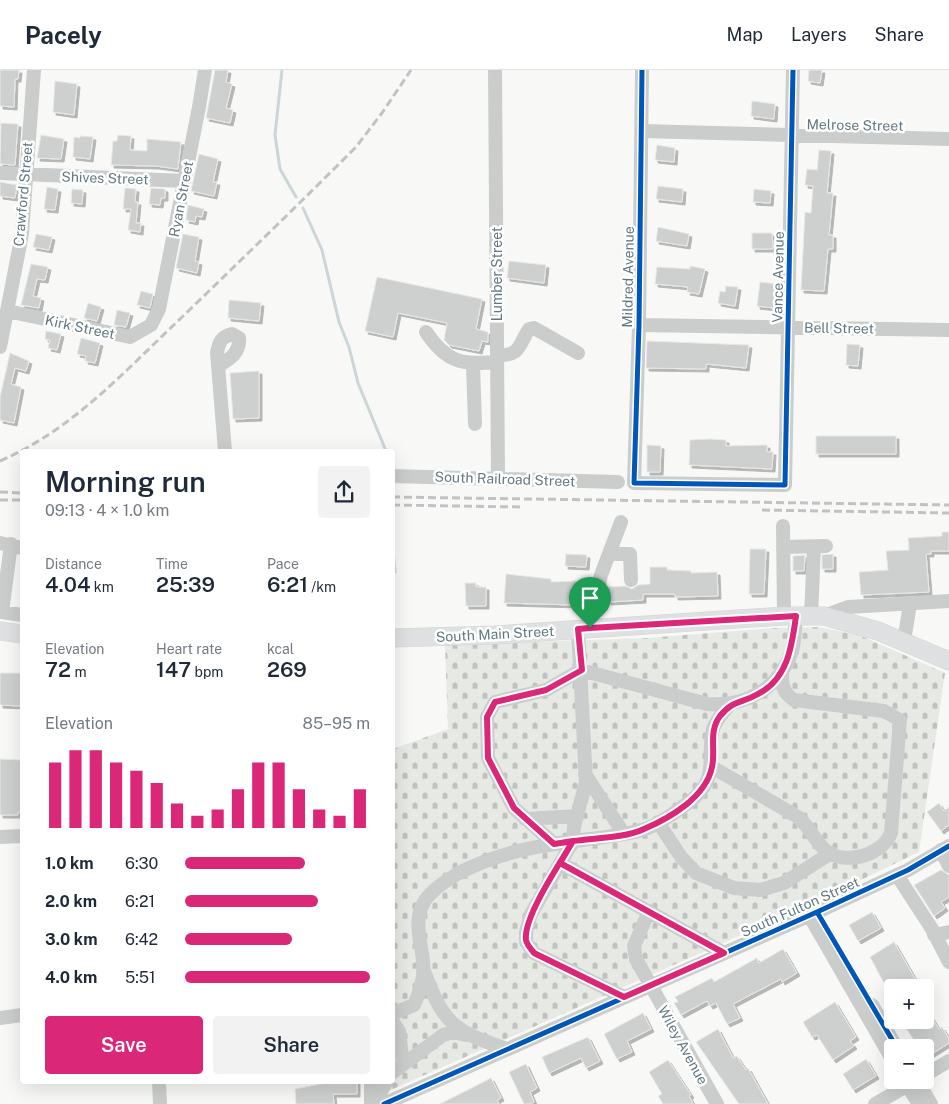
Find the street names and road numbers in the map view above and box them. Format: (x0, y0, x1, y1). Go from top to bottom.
street label: Melrose Street (806, 116, 904, 134)
street label: Crawford Street (10, 141, 36, 247)
street label: Ryan Street (166, 160, 196, 238)
street label: Shives Street (61, 168, 149, 188)
street label: Mildred Avenue (619, 226, 637, 328)
street label: Lumber Street (489, 227, 505, 321)
street label: Vance Avenue (769, 231, 787, 323)
street label: Kirk Street (44, 312, 116, 342)
street label: Bell Street (804, 319, 874, 337)
street label: South Railroad Street (434, 469, 576, 489)
street label: South Main Street (435, 623, 555, 645)
street label: South Fulton Street (738, 874, 862, 940)
street label: Wiley Avenue (655, 1003, 711, 1087)

